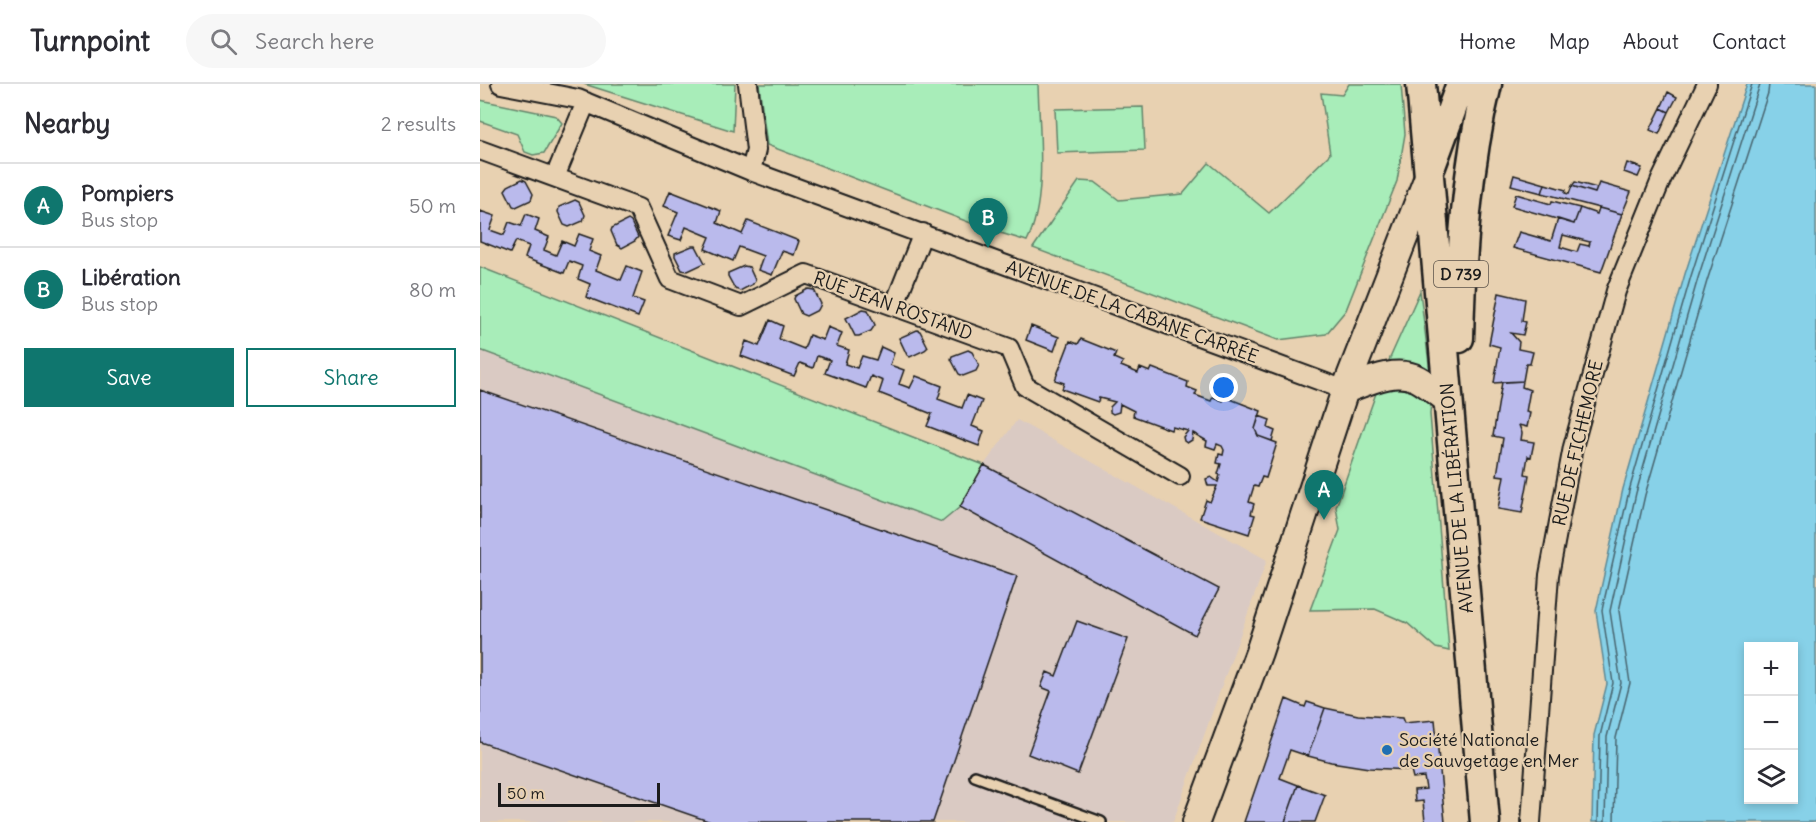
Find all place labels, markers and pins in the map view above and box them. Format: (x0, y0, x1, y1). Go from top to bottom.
pin: B (968, 198, 1008, 248)
pin: A (1304, 470, 1344, 520)
place label: Société Nationale de Sauvgetage en Mer (1399, 728, 1579, 772)
marker: Société Nationale de Sauvgetage en Mer (1380, 743, 1394, 757)

